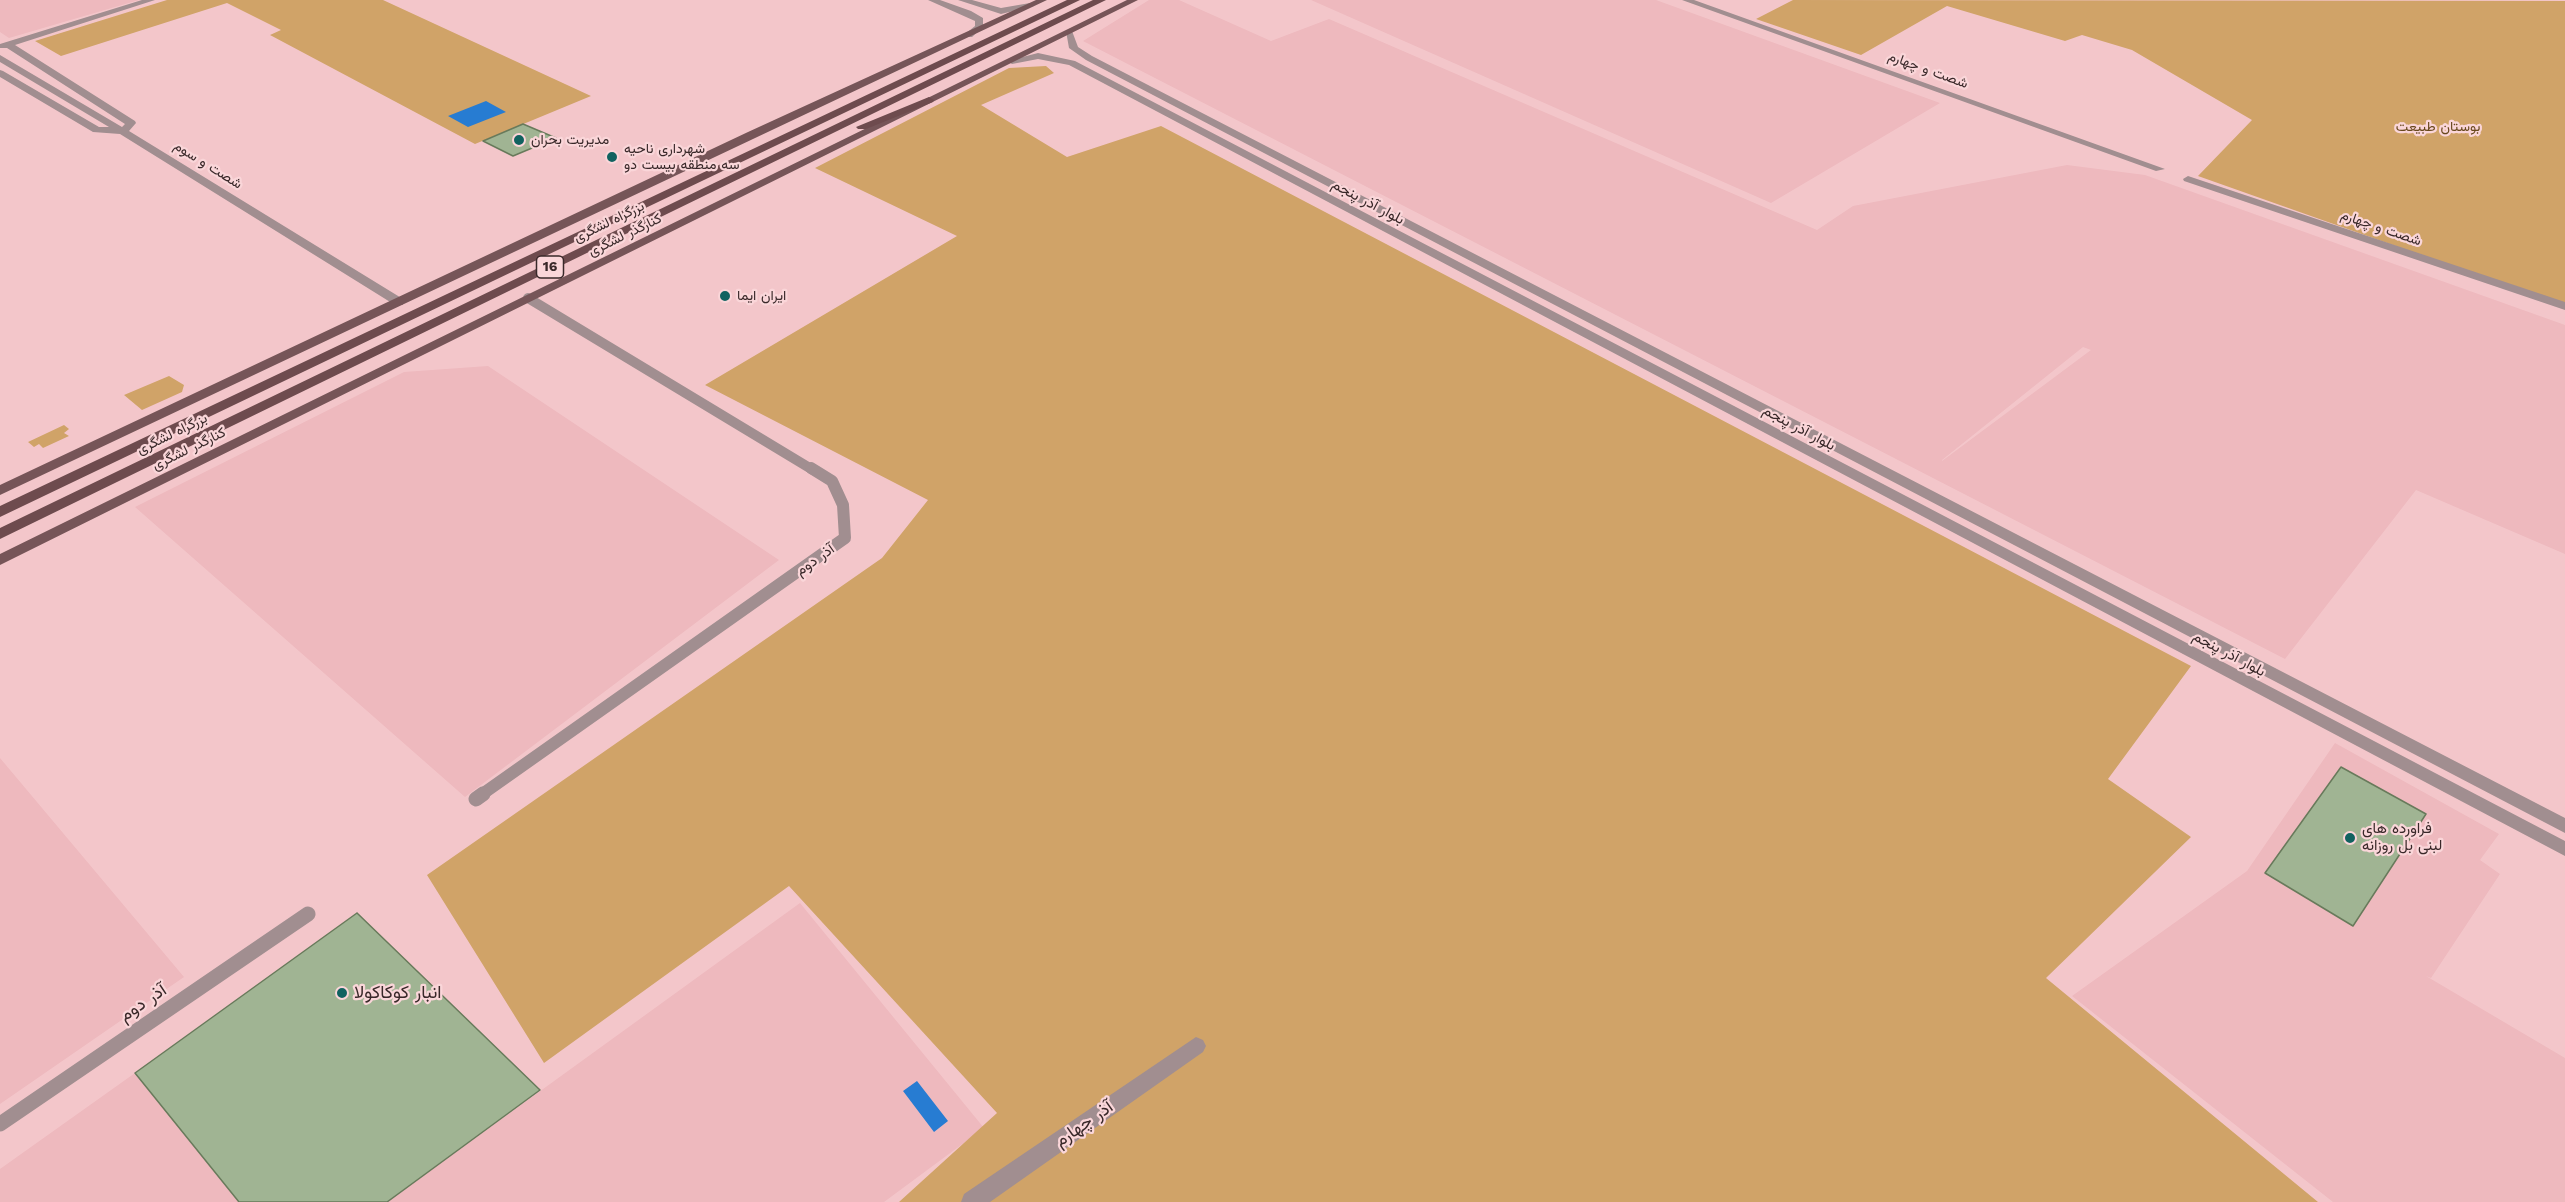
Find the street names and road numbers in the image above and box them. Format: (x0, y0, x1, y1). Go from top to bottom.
street label: شصت و چهارم (1886, 48, 1970, 92)
street label: شصت و سوم (171, 137, 245, 193)
street label: بلوار آذر پنجم (1328, 175, 1408, 229)
street label: بزرگراه لشگری (571, 198, 647, 246)
street label: شصت و چهارم (2339, 206, 2423, 250)
street label: کنارگذر لشگری (586, 210, 664, 260)
road number: 16 (536, 256, 564, 278)
street label: بلوار آذر پنجم (1759, 401, 1839, 455)
street label: بزرگراه لشگری (134, 410, 210, 458)
street label: کنارگذر لشگری (150, 424, 228, 474)
street label: آذر دوم (792, 540, 838, 580)
street label: بلوار آذر پنجم (2189, 627, 2269, 681)
street label: آذر دوم (115, 979, 171, 1027)
street label: آذر چهارم (1051, 1096, 1117, 1152)

